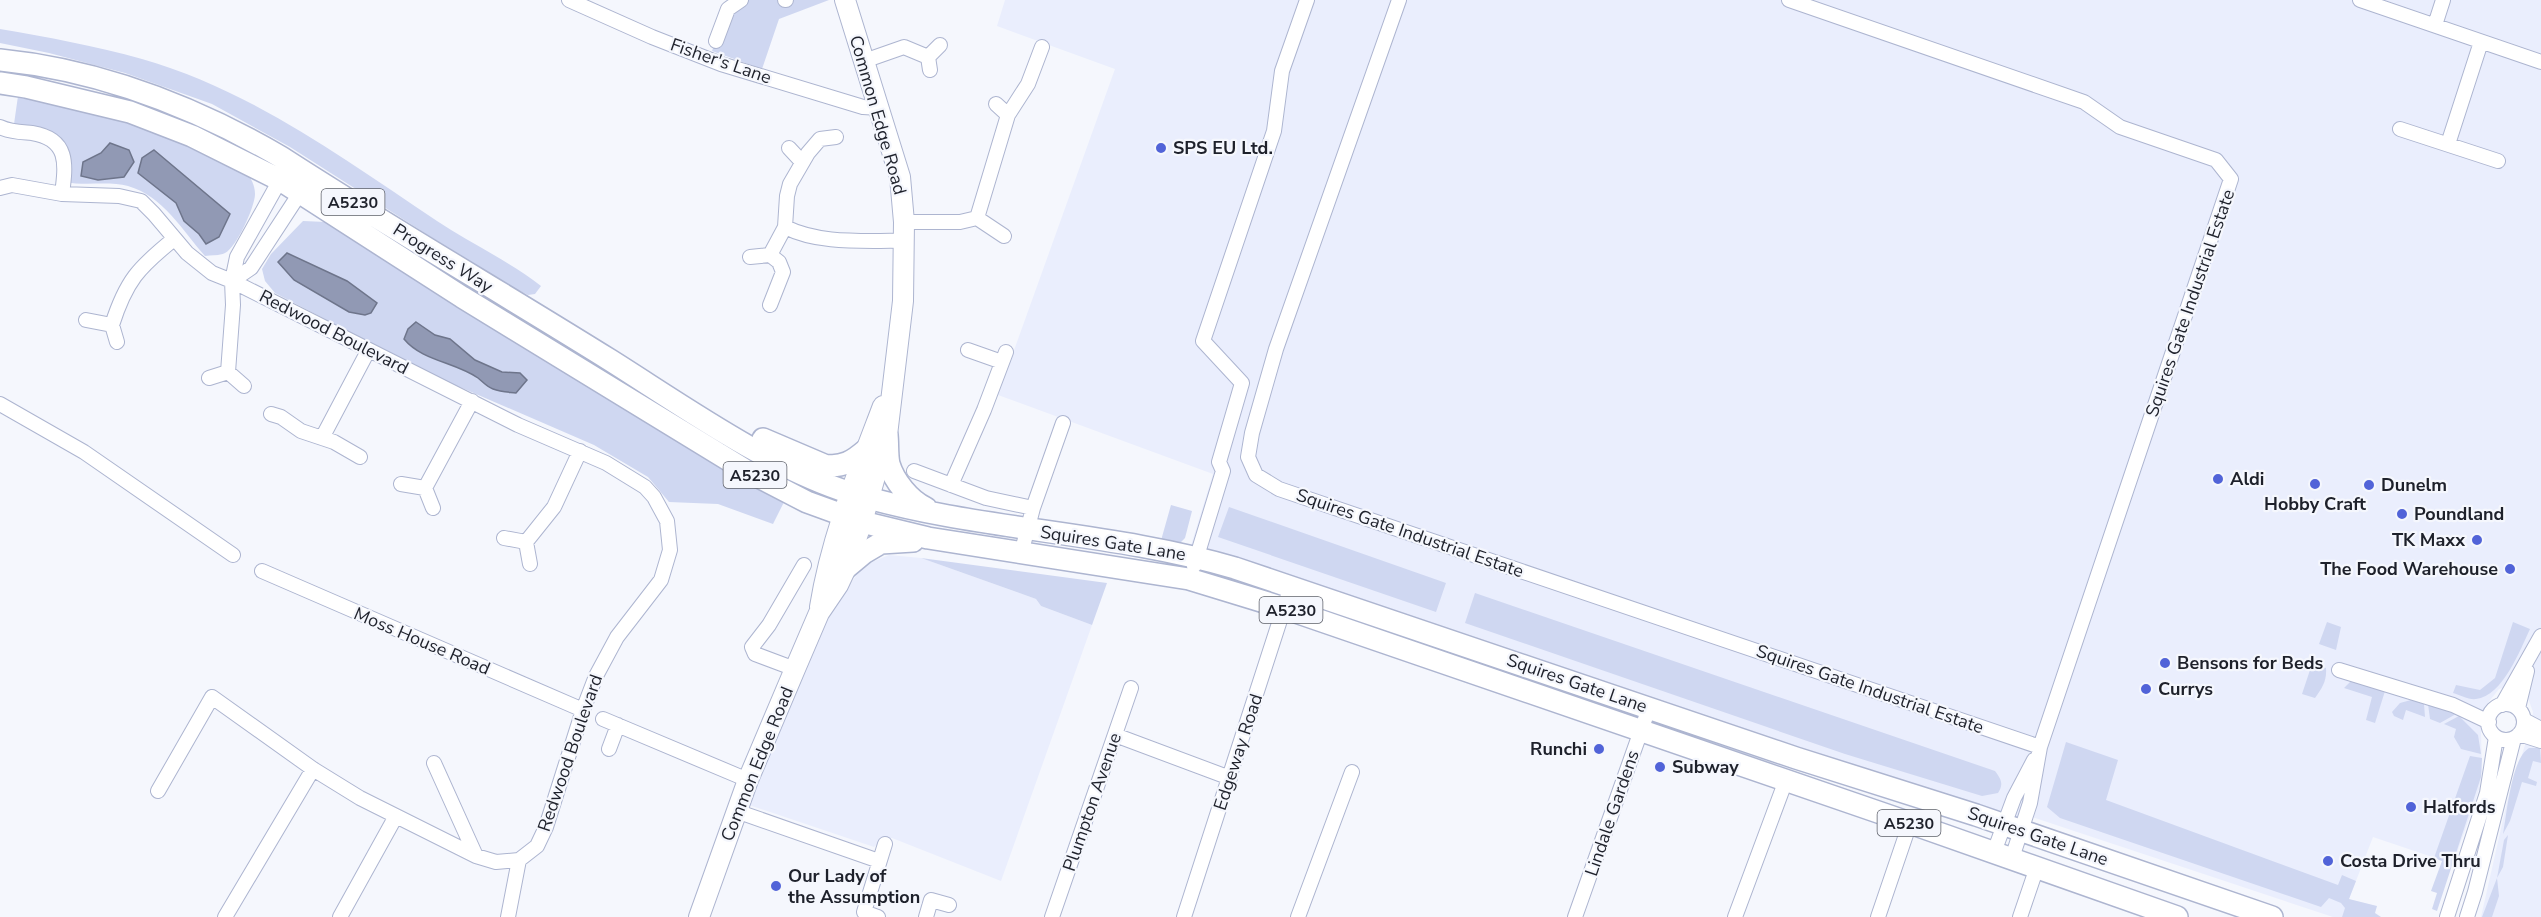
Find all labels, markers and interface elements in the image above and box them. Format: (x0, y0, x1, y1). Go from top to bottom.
street label: Fisher's Lane (667, 33, 775, 89)
street label: Common Edge Road (844, 33, 912, 197)
place label: SPS EU Ltd. (1173, 136, 1273, 160)
marker: SPS EU Ltd. (1154, 141, 1168, 155)
street label: Squires Gate Industrial Estate (2140, 186, 2240, 420)
road number: A5230 (322, 189, 385, 215)
street label: Progress Way (389, 218, 498, 299)
street label: Redwood Boulevard (255, 284, 413, 380)
road number: A5230 (724, 462, 786, 488)
place label: Aldi (2230, 467, 2264, 491)
marker: Aldi (2211, 472, 2225, 486)
place label: Dunelm (2381, 473, 2447, 497)
marker: Hobby Craft (2308, 477, 2322, 491)
marker: Dunelm (2362, 478, 2376, 492)
street label: Squires Gate Industrial Estate (1293, 483, 1527, 583)
place label: Hobby Craft (2264, 492, 2366, 516)
place label: Poundland (2414, 502, 2504, 526)
marker: Poundland (2395, 507, 2409, 521)
street label: Squires Gate Lane (1038, 520, 1188, 566)
place label: TK Maxx (2392, 528, 2465, 552)
marker: TK Maxx (2470, 533, 2484, 547)
place label: The Food Warehouse (2320, 557, 2498, 581)
marker: The Food Warehouse (2503, 562, 2517, 576)
road number: A5230 (1260, 597, 1322, 623)
street label: Moss House Road (350, 601, 494, 681)
street label: Squires Gate Industrial Estate (1753, 639, 1987, 739)
street label: Squires Gate Lane (1504, 648, 1650, 718)
place label: Bensons for Beds (2177, 651, 2324, 675)
marker: Bensons for Beds (2158, 656, 2172, 670)
street label: Redwood Boulevard (532, 671, 608, 835)
place label: Currys (2158, 677, 2213, 701)
marker: Currys (2139, 682, 2153, 696)
street label: Common Edge Road (715, 683, 799, 845)
street label: Edgeway Road (1208, 691, 1268, 813)
street label: Plumpton Avenue (1057, 730, 1127, 874)
place label: Runchi (1530, 737, 1587, 761)
marker: Runchi (1592, 742, 1606, 756)
street label: Lindale Gardens (1579, 747, 1645, 879)
place label: Subway (1672, 755, 1739, 779)
marker: Subway (1653, 760, 1667, 774)
place label: Halfords (2423, 795, 2496, 819)
marker: Halfords (2404, 800, 2418, 814)
street label: Squires Gate Lane (1965, 801, 2111, 871)
road number: A5230 (1878, 810, 1940, 836)
place label: Costa Drive Thru (2340, 849, 2481, 873)
marker: Costa Drive Thru (2321, 854, 2335, 868)
place label: Our Lady of the Assumption (788, 864, 920, 909)
marker: Our Lady of the Assumption (769, 879, 783, 893)

